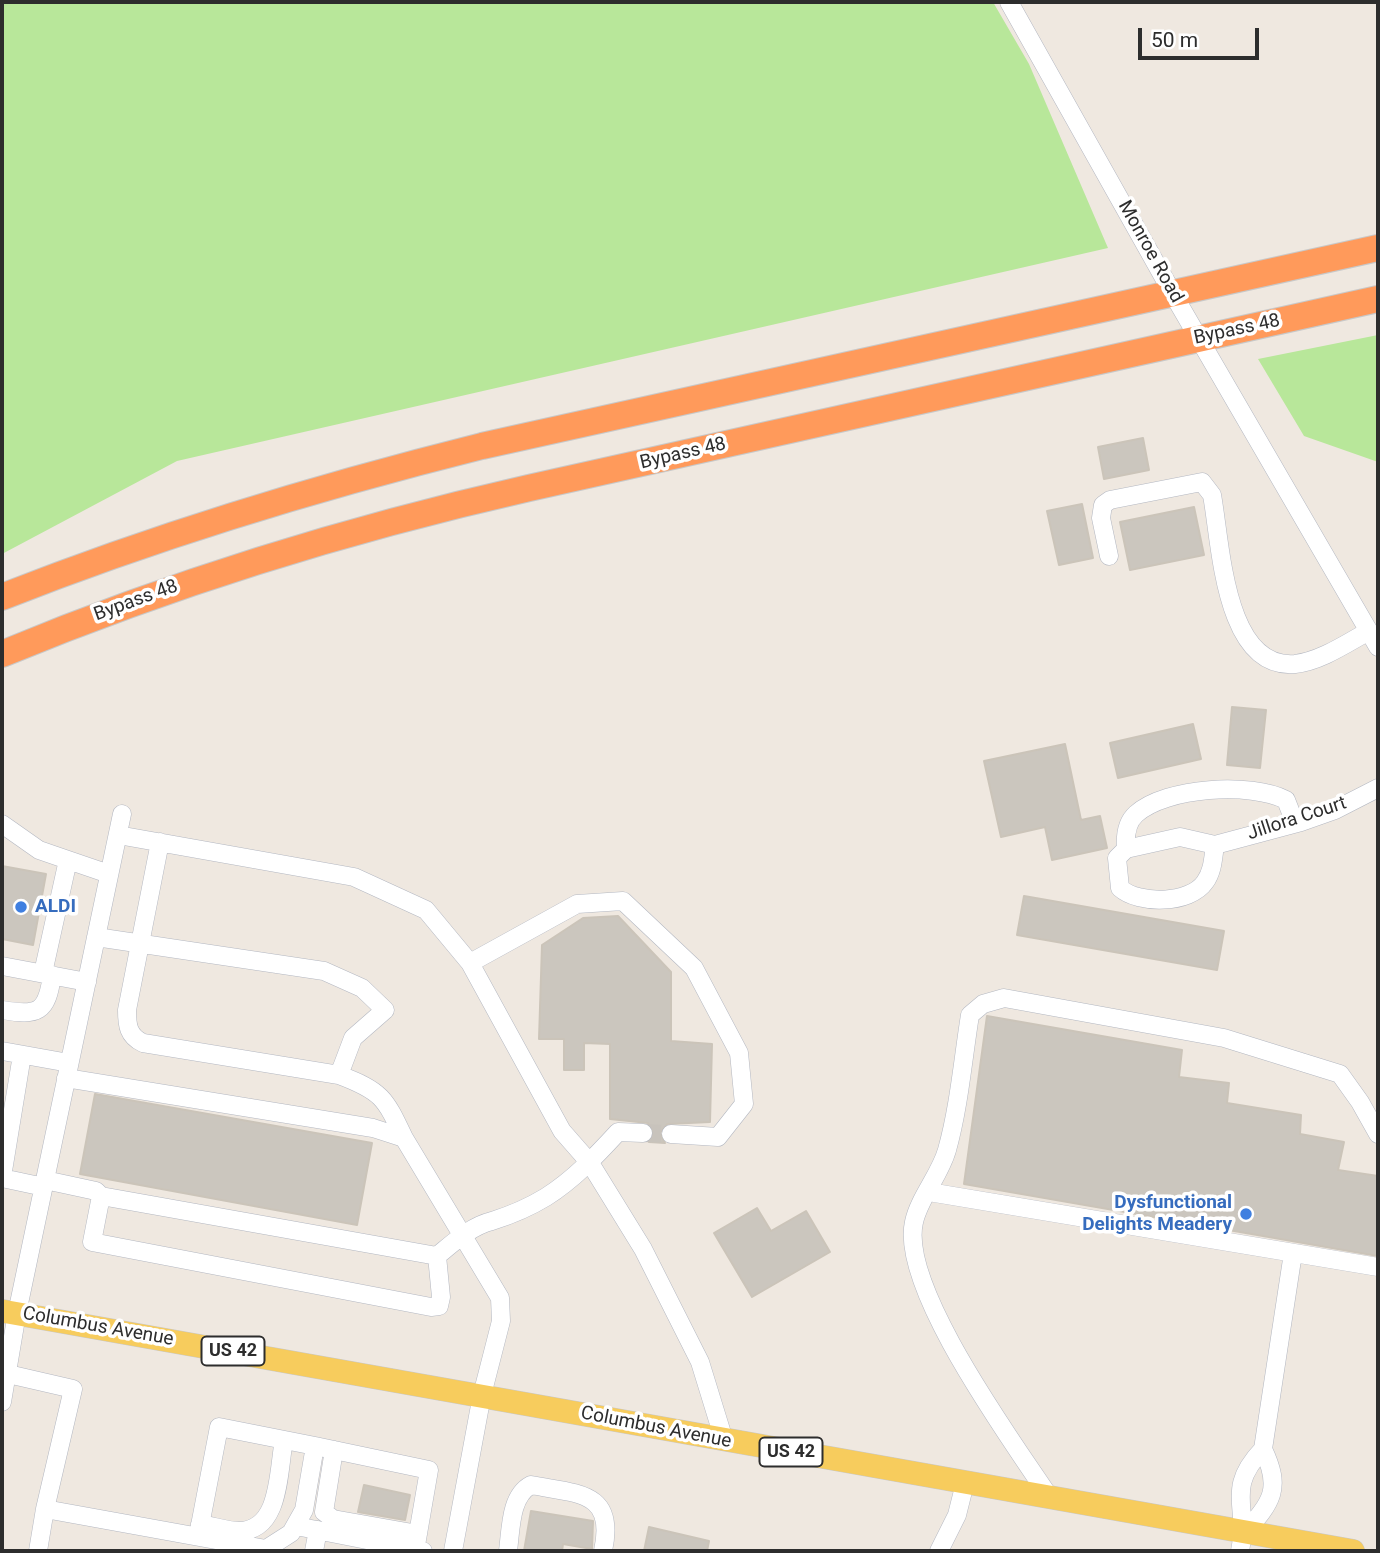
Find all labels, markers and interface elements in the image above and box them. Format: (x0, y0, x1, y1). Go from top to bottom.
scale bar (1142, 14, 1263, 58)
text: 50 m (1151, 28, 1198, 52)
street label: Monroe Road (1113, 197, 1187, 307)
street label: Bypass 48 (1192, 310, 1282, 350)
street label: Bypass 48 (638, 433, 728, 475)
street label: Bypass 48 (91, 575, 181, 627)
street label: Jillora Court (1244, 792, 1350, 846)
place label: ALDI (35, 896, 76, 918)
marker: ALDI (13, 899, 29, 915)
place label: Dysfunctional Delights Meadery (1082, 1192, 1232, 1236)
marker: Dysfunctional Delights Meadery (1238, 1206, 1254, 1222)
street label: Columbus Avenue (21, 1303, 175, 1351)
road number: US 42 (202, 1336, 264, 1366)
street label: Columbus Avenue (579, 1402, 733, 1454)
road number: US 42 (760, 1437, 822, 1466)

